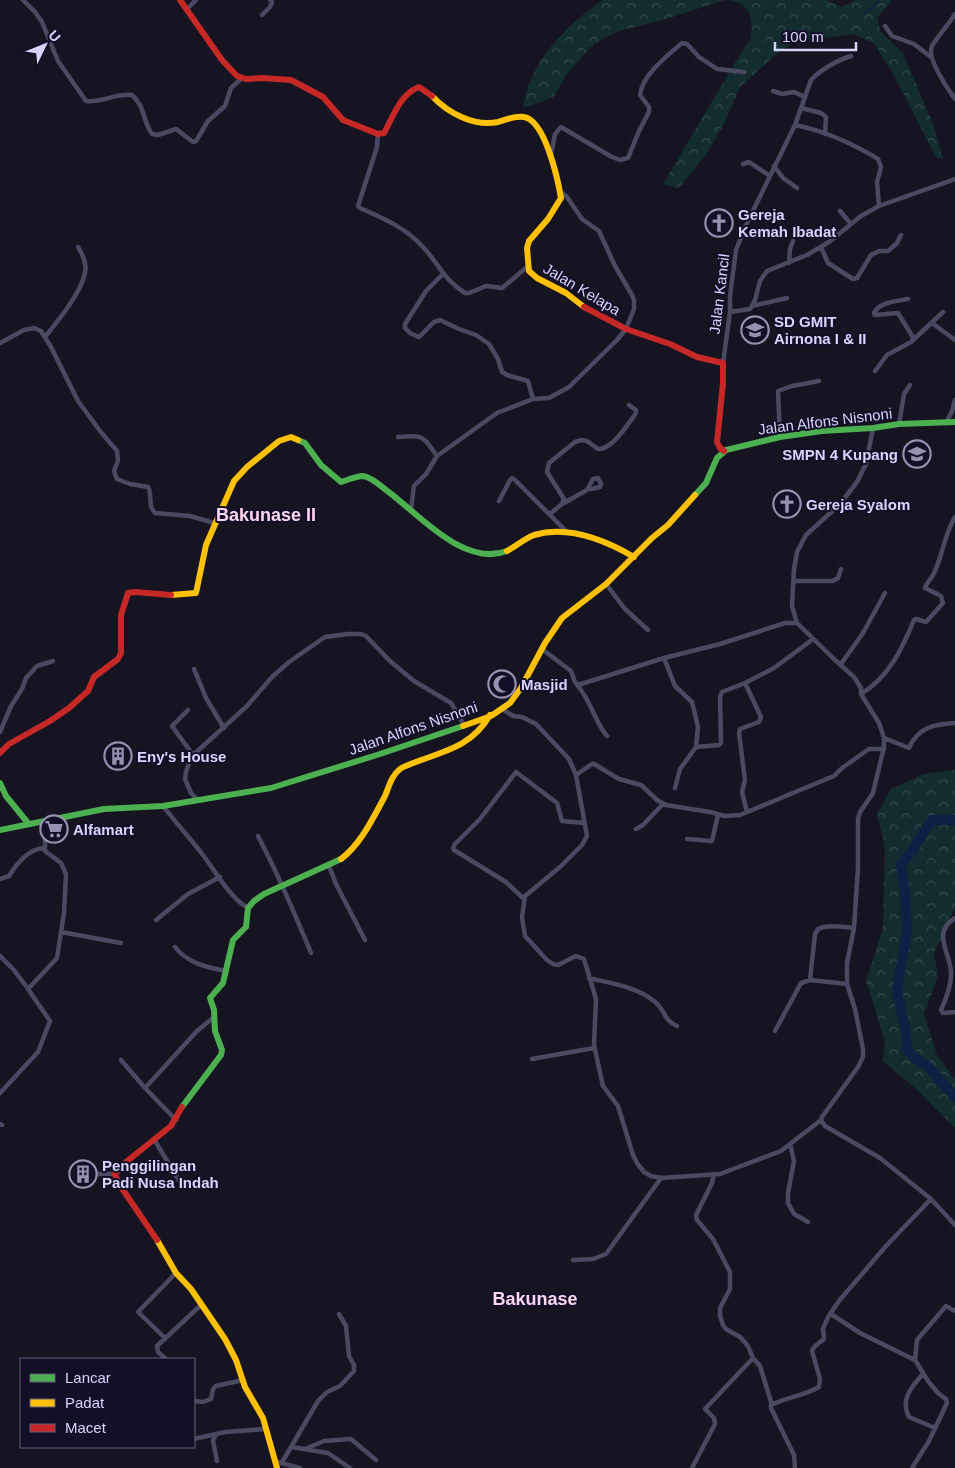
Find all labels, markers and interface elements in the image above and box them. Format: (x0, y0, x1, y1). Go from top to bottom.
north arrow (20, 20, 70, 70)
scale bar (775, 20, 856, 52)
text: U (45, 27, 64, 45)
text: 100 m (782, 28, 824, 45)
place label: Gereja Kemah Ibadat (738, 206, 836, 240)
church icon: Gereja Kemah Ibadat (704, 208, 734, 238)
street label: Jalan Kancil (706, 253, 732, 335)
street label: Jalan Kelapa (540, 259, 624, 319)
place label: SD GMIT Airnona I & II (774, 313, 867, 347)
school or university icon: SD GMIT Airnona I & II (740, 315, 770, 345)
street label: Jalan Alfons Nisnoni (757, 404, 893, 438)
school or university icon: SMPN 4 Kupang (902, 439, 932, 469)
place label: SMPN 4 Kupang (782, 446, 898, 463)
church icon: Gereja Syalom (772, 489, 802, 519)
place label: Gereja Syalom (806, 496, 910, 513)
district label: Bakunase II (216, 505, 316, 525)
mosque icon: Masjid (487, 669, 517, 699)
place label: Masjid (521, 676, 568, 693)
street label: Jalan Alfons Nisnoni (346, 698, 480, 758)
building icon: Eny's House (103, 741, 133, 771)
place label: Eny's House (137, 748, 226, 765)
supermarket icon: Alfamart (39, 814, 69, 844)
place label: Alfamart (73, 821, 134, 838)
place label: Penggilingan Padi Nusa Indah (102, 1157, 219, 1191)
building icon: Penggilingan Padi Nusa Indah (68, 1159, 98, 1189)
district label: Bakunase (492, 1289, 578, 1309)
legend (20, 1358, 195, 1448)
text: Lancar (65, 1369, 111, 1386)
text: Padat (65, 1394, 105, 1411)
text: Macet (65, 1419, 107, 1436)

